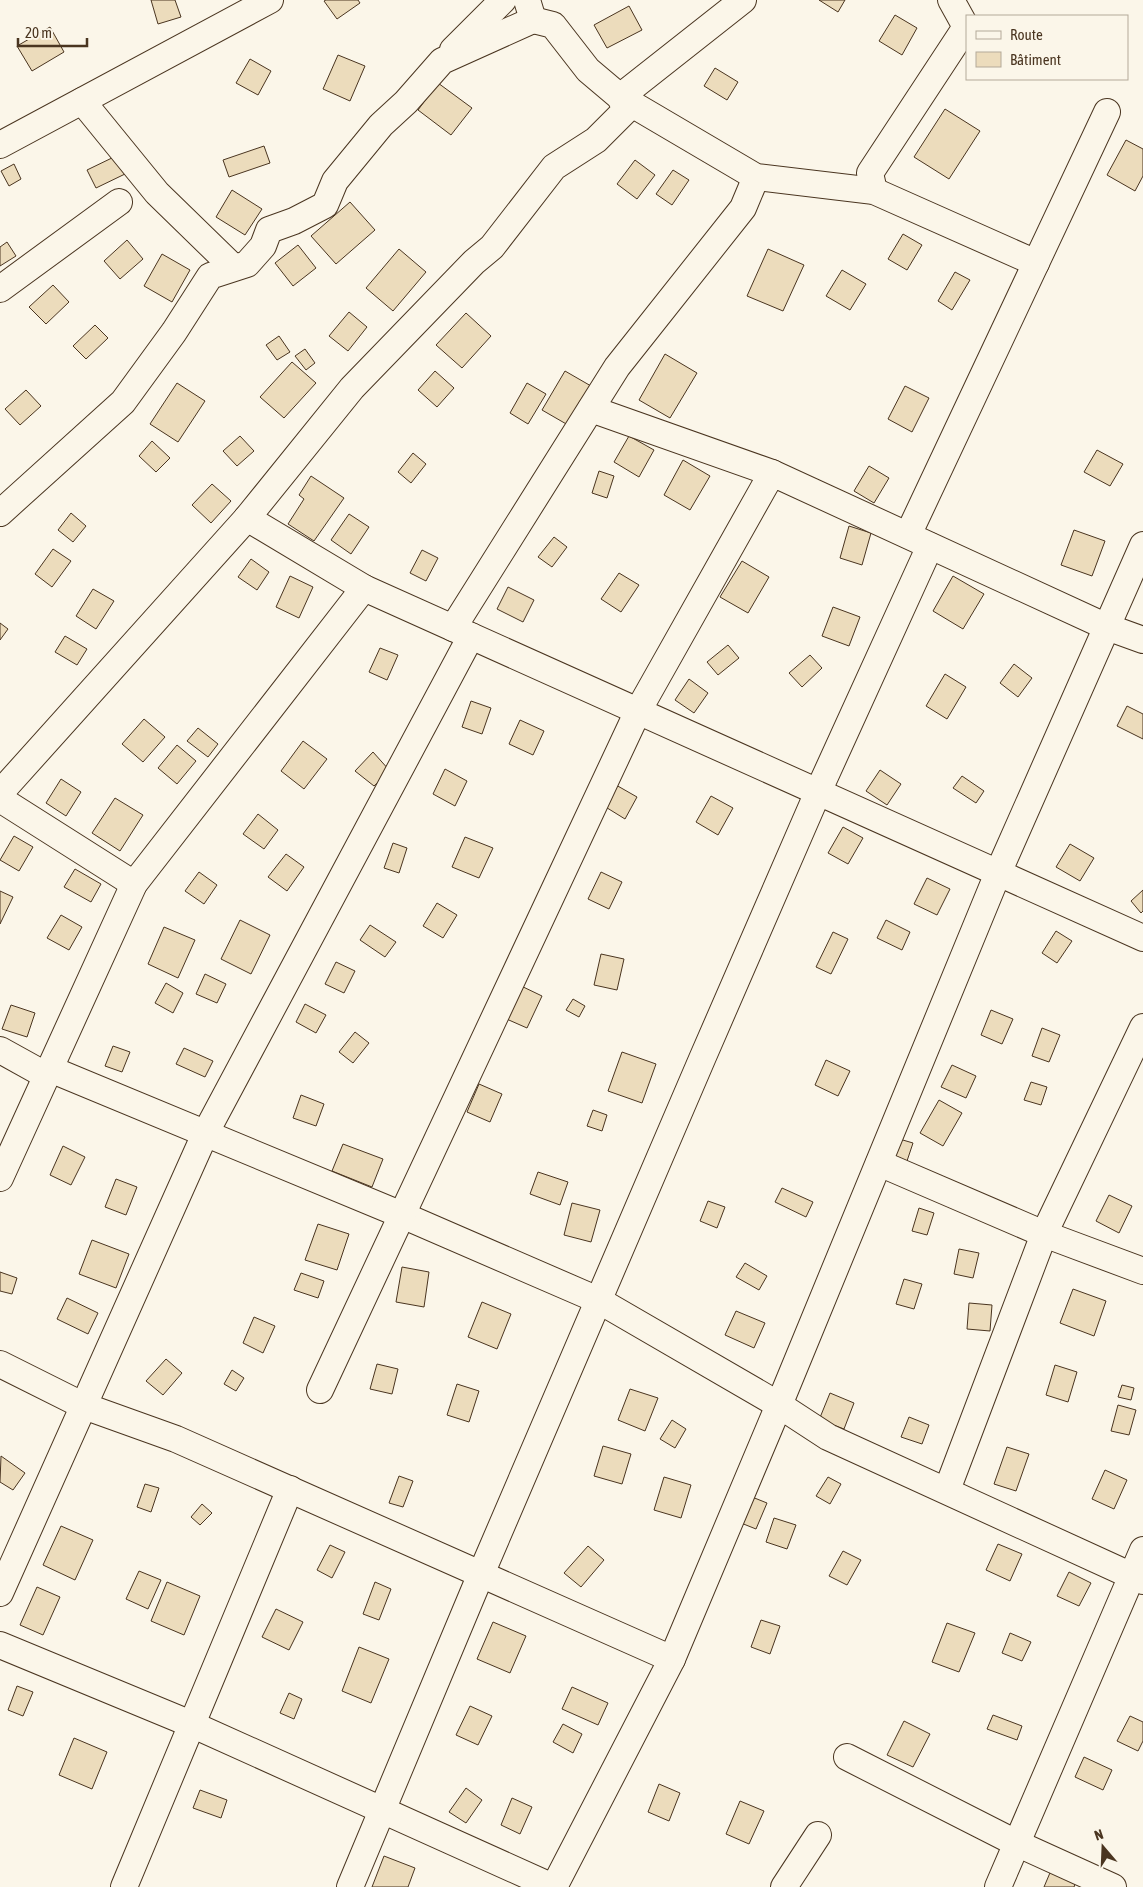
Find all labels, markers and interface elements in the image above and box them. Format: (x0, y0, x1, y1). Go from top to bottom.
scale bar (18, 15, 86, 47)
legend (966, 15, 1128, 80)
text: 20 m (25, 24, 52, 41)
text: Route (1010, 26, 1043, 43)
text: Bâtiment (1010, 51, 1061, 68)
north arrow (1078, 1822, 1128, 1872)
text: N (1092, 1826, 1105, 1844)

